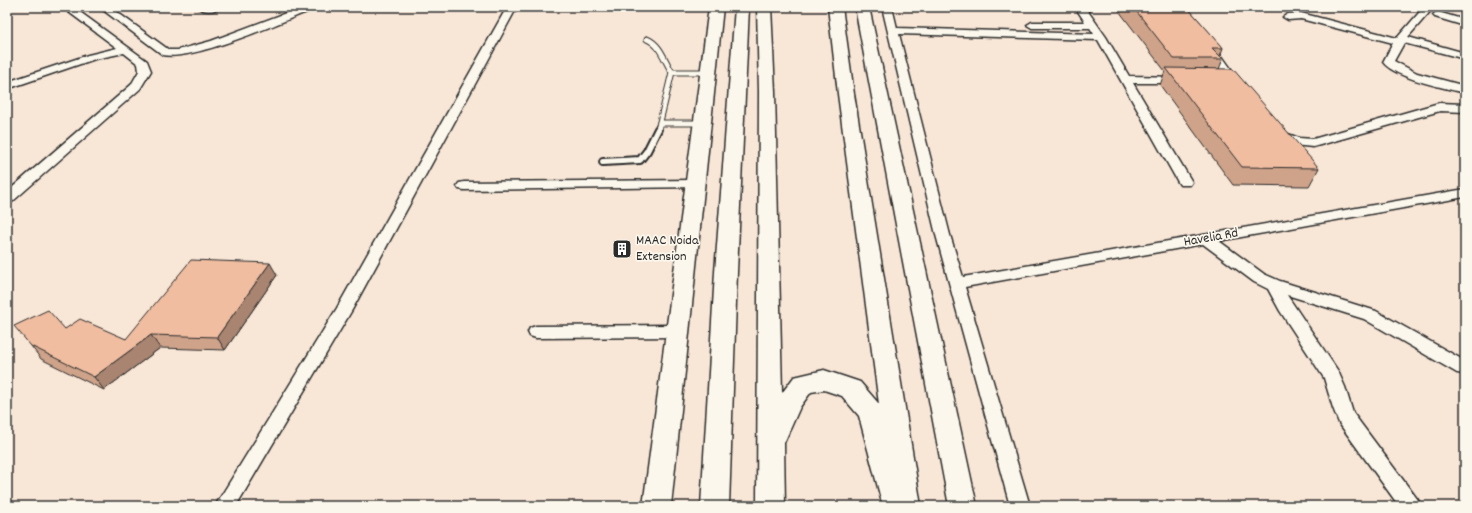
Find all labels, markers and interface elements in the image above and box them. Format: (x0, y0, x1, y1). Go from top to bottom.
street label: Havelia Rd (1182, 223, 1240, 253)
place label: MAAC Noida Extension (636, 231, 699, 267)
building icon: MAAC Noida Extension (611, 238, 633, 260)

